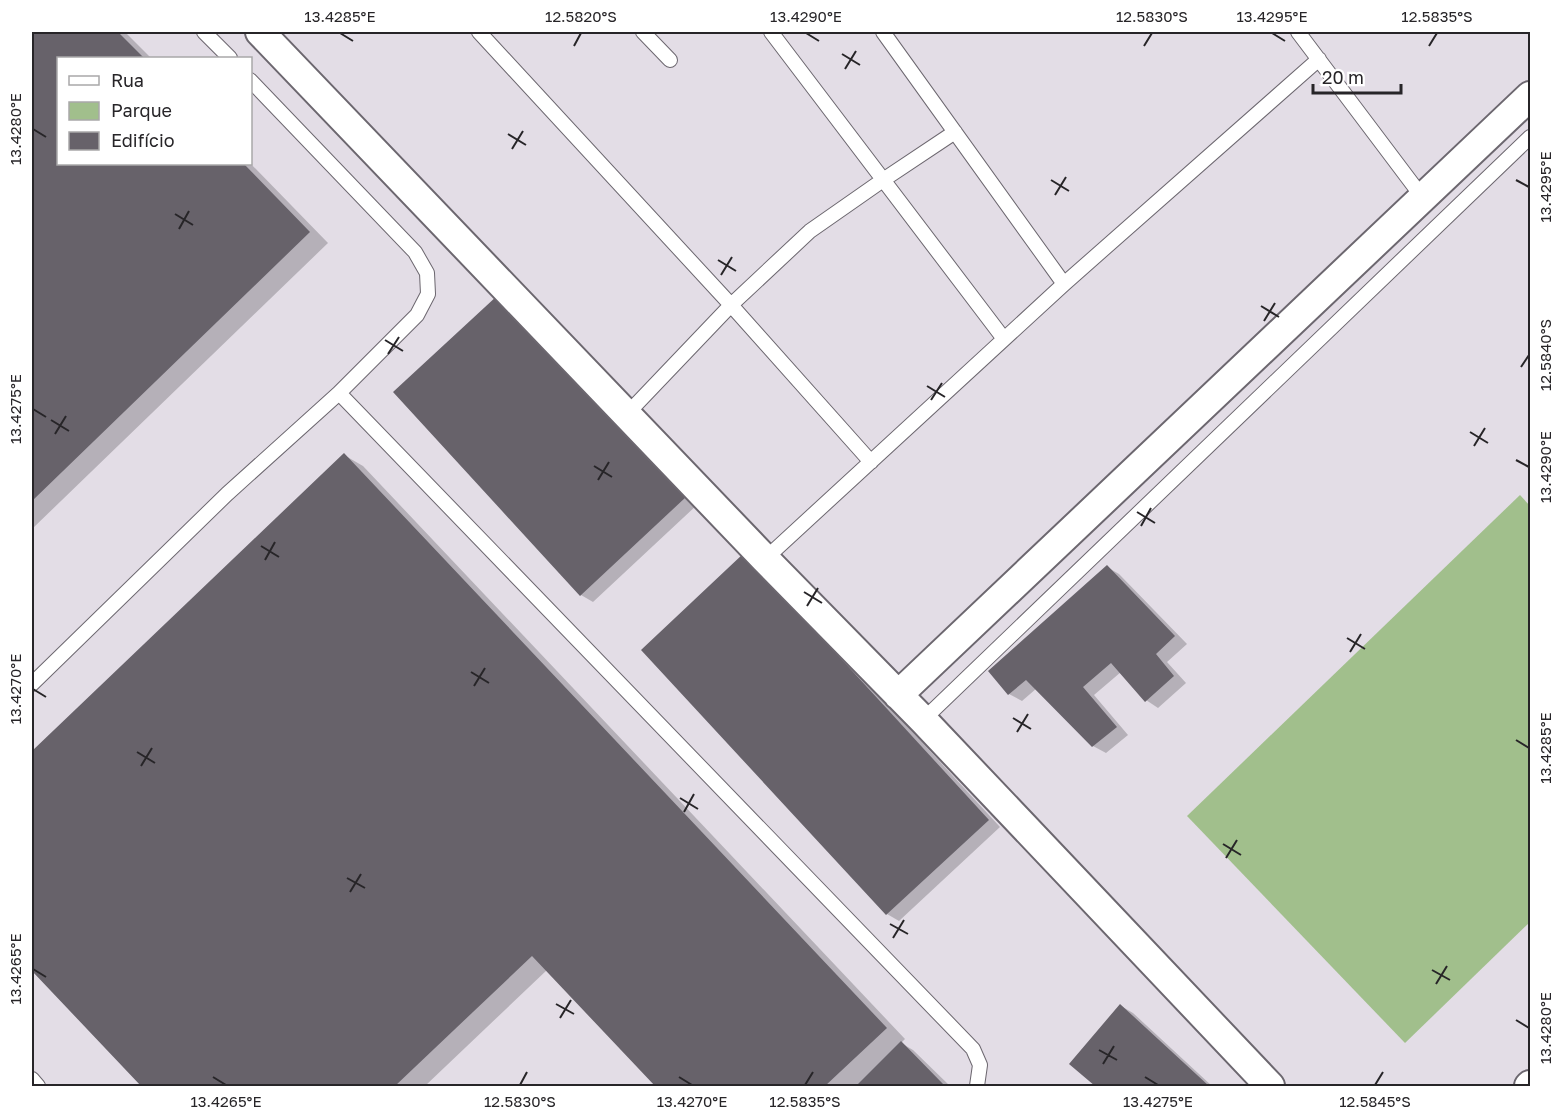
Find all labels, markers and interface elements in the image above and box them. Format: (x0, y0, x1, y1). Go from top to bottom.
text: 13.4285°E (304, 7, 376, 25)
text: 12.5820°S (545, 7, 617, 25)
text: 13.4290°E (770, 7, 842, 25)
text: 12.5830°S (1116, 7, 1188, 25)
text: 13.4295°E (1236, 7, 1308, 25)
text: 12.5835°S (1401, 7, 1473, 25)
legend (57, 57, 252, 165)
scale bar (1313, 57, 1402, 95)
text: 20 m (1322, 66, 1364, 88)
text: Rua (111, 69, 144, 91)
text: 13.4280°E (6, 93, 24, 165)
text: Parque (111, 99, 172, 121)
text: Edifício (111, 129, 175, 151)
text: 13.4295°E (1536, 151, 1554, 223)
text: 12.5840°S (1536, 319, 1554, 391)
text: 13.4275°E (6, 374, 24, 444)
text: 13.4290°E (1536, 431, 1554, 503)
text: 13.4270°E (6, 654, 24, 724)
text: 13.4285°E (1536, 712, 1554, 784)
text: 13.4265°E (6, 933, 24, 1005)
text: 13.4280°E (1536, 992, 1554, 1064)
text: 13.4265°E (190, 1092, 262, 1110)
text: 12.5830°S (484, 1092, 556, 1110)
text: 13.4270°E (657, 1092, 727, 1110)
text: 12.5835°S (769, 1092, 841, 1110)
text: 13.4275°E (1123, 1092, 1193, 1110)
text: 12.5845°S (1339, 1092, 1411, 1110)

